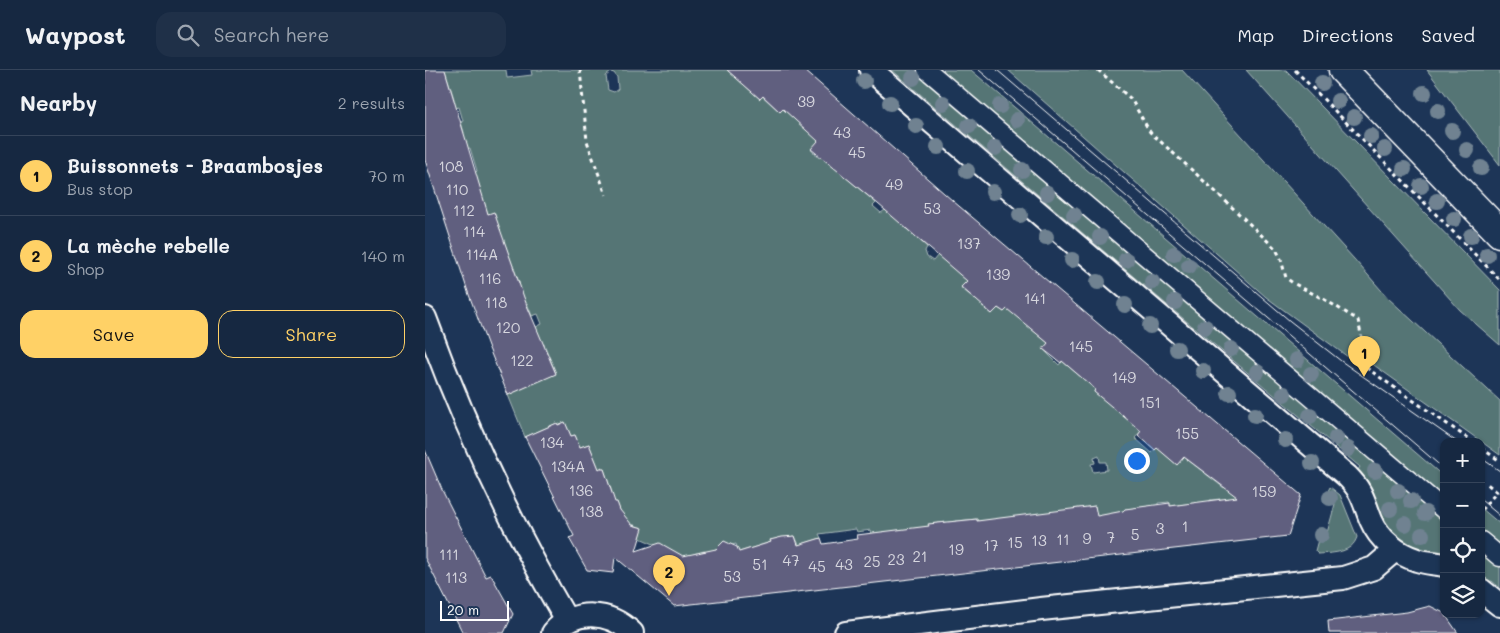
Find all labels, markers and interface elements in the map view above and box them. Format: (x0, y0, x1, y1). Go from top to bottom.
search box (156, 12, 506, 57)
text: Waypost (25, 19, 126, 50)
icon: search (174, 21, 202, 49)
text: Search here (214, 22, 329, 47)
text: Map (1237, 23, 1274, 47)
text: Directions (1302, 23, 1394, 47)
text: Saved (1422, 23, 1475, 47)
text: Nearby (20, 89, 97, 116)
house number: 39 (797, 91, 815, 111)
text: 2 results (338, 92, 405, 113)
house number: 43 (833, 122, 851, 142)
house number: 45 (848, 142, 866, 162)
text: Buissonnets - Braambosjes (67, 153, 323, 178)
house number: 108 (438, 156, 464, 176)
text: 1 (32, 165, 40, 186)
text: 70 m (368, 165, 405, 186)
house number: 49 (885, 174, 903, 194)
text: Bus stop (67, 178, 133, 199)
house number: 110 (446, 179, 468, 199)
house number: 53 (923, 198, 941, 218)
house number: 112 (453, 200, 475, 220)
house number: 114 (463, 221, 485, 241)
text: La mèche rebelle (67, 233, 230, 258)
house number: 137 (957, 233, 981, 253)
house number: 114A (466, 244, 498, 264)
text: 2 (32, 245, 40, 266)
text: 140 m (361, 245, 405, 266)
text: Shop (67, 258, 104, 279)
house number: 139 (986, 264, 1010, 284)
house number: 116 (479, 268, 501, 288)
house number: 141 (1024, 288, 1046, 308)
house number: 118 (485, 292, 507, 312)
button: Save (20, 310, 208, 358)
button: Share (218, 310, 405, 358)
house number: 120 (496, 317, 520, 337)
house number: 145 (1069, 336, 1093, 356)
pin: 1 (1348, 336, 1380, 377)
house number: 122 (510, 350, 534, 370)
house number: 149 (1112, 367, 1136, 387)
house number: 151 (1139, 392, 1161, 412)
house number: 155 (1175, 423, 1199, 443)
house number: 134 (540, 432, 564, 452)
map controls (1440, 438, 1485, 618)
button: + (1440, 438, 1485, 483)
your location (1124, 448, 1150, 474)
house number: 134A (551, 456, 585, 476)
house number: 136 (569, 480, 593, 500)
house number: 159 (1252, 481, 1276, 501)
button: − (1440, 483, 1485, 528)
house number: 138 (579, 501, 603, 521)
house number: 1 (1182, 516, 1188, 536)
house number: 3 (1156, 518, 1165, 538)
house number: 5 (1131, 524, 1139, 544)
house number: 7 (1107, 527, 1115, 547)
house number: 9 (1083, 528, 1092, 548)
button: locate (1440, 528, 1485, 573)
house number: 11 (1056, 529, 1070, 549)
house number: 13 (1031, 530, 1047, 550)
house number: 15 (1007, 532, 1023, 552)
house number: 17 (983, 535, 999, 555)
house number: 19 (948, 539, 964, 559)
house number: 111 (439, 544, 459, 564)
house number: 21 (912, 546, 928, 566)
house number: 23 (887, 549, 905, 569)
house number: 47 (782, 550, 800, 570)
house number: 25 (863, 551, 881, 571)
house number: 51 (752, 554, 768, 574)
house number: 43 (835, 554, 853, 574)
pin: 2 (653, 555, 685, 596)
house number: 45 (808, 556, 826, 576)
house number: 53 (723, 566, 741, 586)
house number: 113 (445, 567, 467, 587)
button: layers (1440, 573, 1485, 618)
scale bar (440, 598, 509, 621)
text: 20 m (447, 600, 479, 619)

